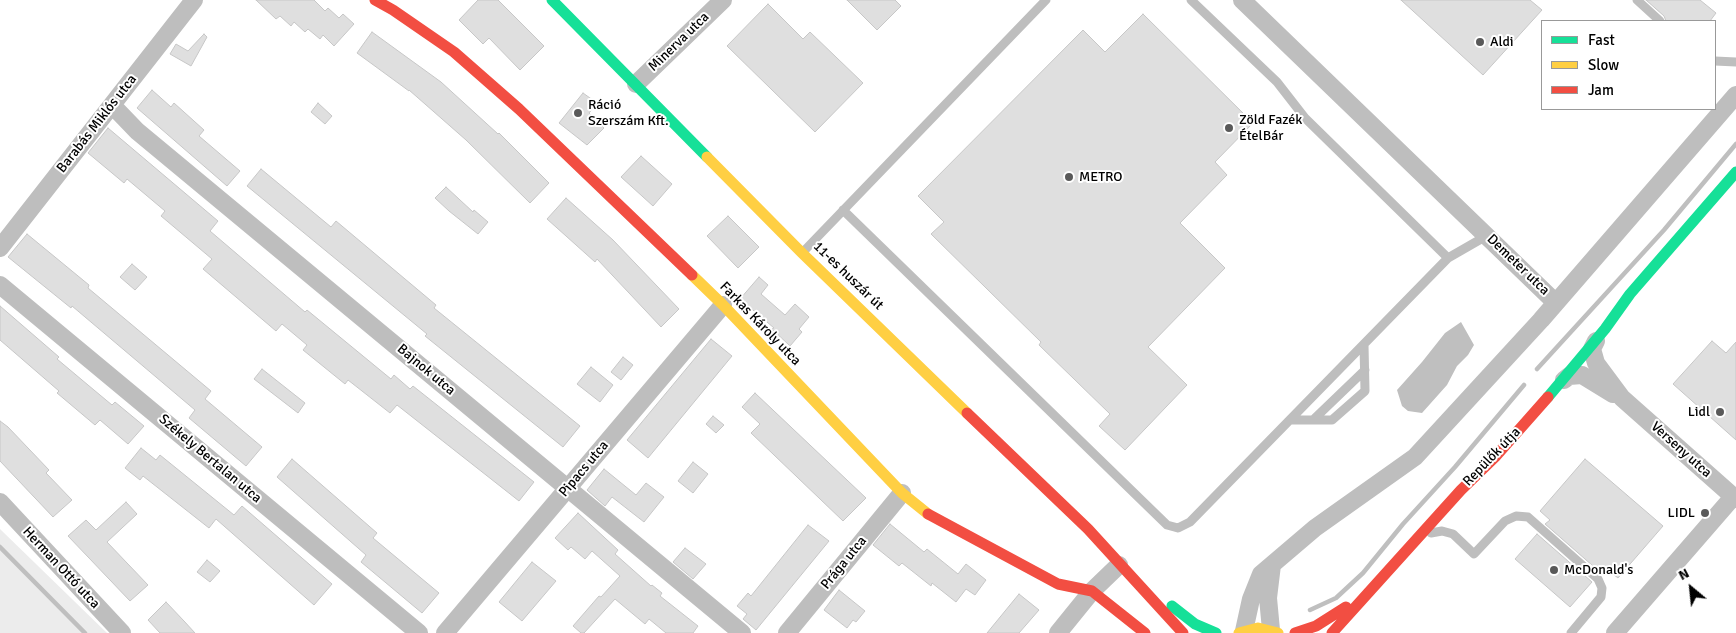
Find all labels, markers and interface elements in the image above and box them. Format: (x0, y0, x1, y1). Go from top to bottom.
street label: Minerva utca (645, 9, 713, 75)
legend (1541, 20, 1716, 110)
text: Fast (1588, 31, 1615, 49)
place label: Aldi (1490, 34, 1514, 50)
marker: Aldi (1474, 36, 1486, 48)
text: Slow (1588, 56, 1619, 74)
street label: Barabás Miklós utca (53, 72, 141, 176)
text: Jam (1588, 81, 1614, 99)
place label: Ráció Szerszám Kft. (588, 97, 669, 130)
marker: Ráció Szerszám Kft. (572, 107, 584, 119)
place label: Zöld Fazék ÉtelBár (1239, 112, 1302, 144)
marker: Zöld Fazék ÉtelBár (1223, 122, 1235, 134)
place label: METRO (1079, 169, 1123, 185)
marker: METRO (1063, 171, 1075, 183)
street label: Demeter utca (1483, 231, 1553, 299)
street label: 11-es huszár út (809, 238, 887, 314)
street label: Farkas Károly utca (716, 279, 804, 369)
street label: Bajnok utca (394, 341, 458, 399)
place label: Lidl (1688, 404, 1710, 420)
marker: Lidl (1714, 406, 1726, 418)
street label: Székely Bertalan utca (155, 411, 265, 507)
street label: Verseny utca (1647, 418, 1715, 482)
street label: Repülők útja (1460, 424, 1524, 490)
street label: Pipacs utca (556, 438, 612, 500)
place label: LIDL (1667, 505, 1695, 521)
marker: LIDL (1699, 507, 1711, 519)
street label: Herman Ottó utca (19, 524, 103, 612)
street label: Prága utca (817, 533, 871, 593)
place label: McDonald's (1564, 562, 1633, 578)
north arrow (1666, 563, 1716, 613)
marker: McDonald's (1548, 564, 1560, 576)
text: N (1675, 565, 1692, 584)

